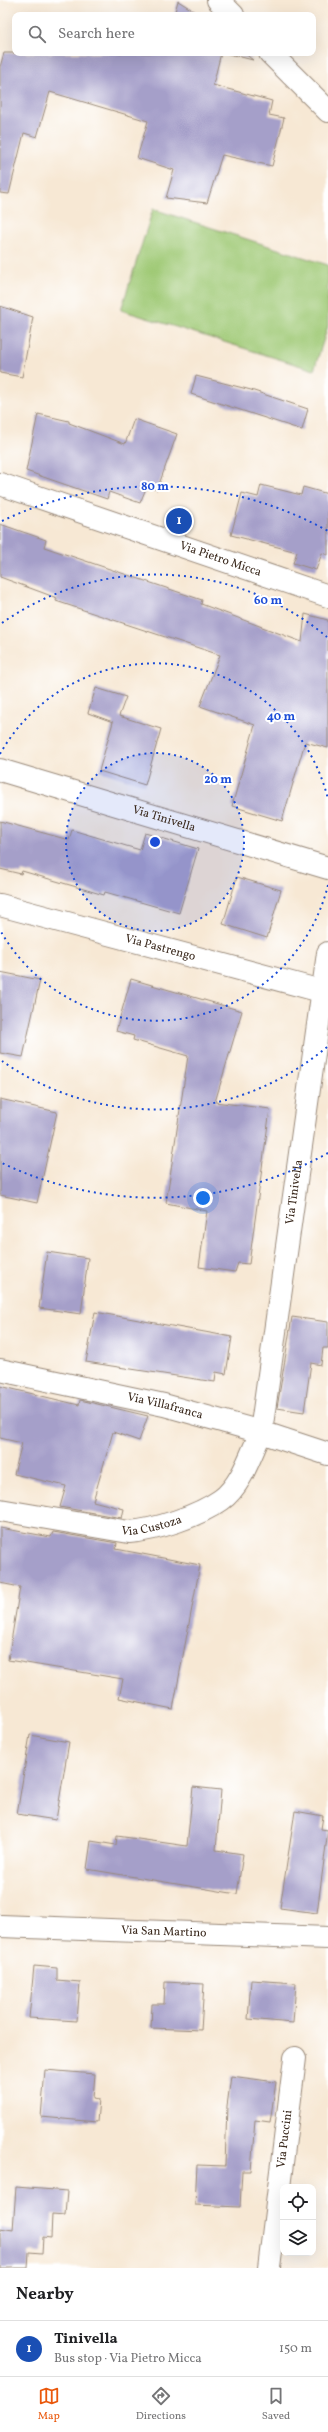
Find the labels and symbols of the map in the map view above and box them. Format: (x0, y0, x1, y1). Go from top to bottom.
text: 80 m (141, 479, 169, 495)
pin: 1 (166, 506, 192, 536)
street label: Via Pietro Micca (177, 538, 264, 581)
text: 60 m (254, 593, 282, 609)
text: 40 m (267, 709, 296, 725)
text: 20 m (204, 772, 232, 788)
street label: Via Tinivella (130, 802, 197, 836)
centre of rings (148, 835, 162, 849)
street label: Via Pastrengo (123, 931, 197, 965)
street label: Via Tinivella (282, 1159, 307, 1226)
your location (193, 1188, 213, 1208)
street label: Via Villafranca (126, 1389, 205, 1423)
street label: Via Custoza (120, 1512, 184, 1540)
street label: Via San Martino (121, 1922, 207, 1942)
street label: Via Puccini (273, 2109, 297, 2169)

